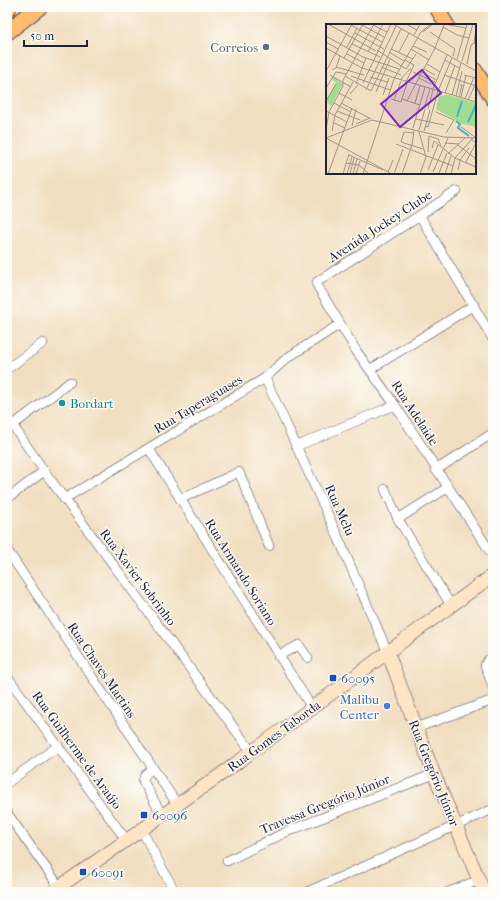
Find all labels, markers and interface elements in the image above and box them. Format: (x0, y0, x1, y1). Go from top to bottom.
scale bar (24, 22, 87, 48)
inset map (326, 24, 476, 174)
text: 50 m (30, 29, 54, 43)
place label: Correios (210, 40, 258, 55)
marker: Correios (261, 42, 271, 52)
street label: Avenida Jockey Clube (325, 187, 435, 266)
street label: Rua Taperaguases (151, 372, 245, 436)
street label: Rua Adelaide (389, 378, 442, 449)
place label: Bordart (70, 396, 114, 411)
marker: Bordart (57, 398, 67, 408)
street label: Rua Melu (322, 482, 358, 538)
street label: Rua Armando Soriano (202, 516, 280, 628)
street label: Rua Xavier Sobrinho (97, 526, 179, 629)
street label: Rua Chaves Martins (65, 619, 140, 721)
place label: 60095 (341, 671, 375, 686)
marker: 60095 (328, 673, 338, 683)
street label: Rua Guilherme de Araújo (29, 688, 125, 812)
place label: Malibu Center (340, 692, 380, 722)
street label: Rua Gomes Taborda (225, 697, 324, 775)
marker: Malibu Center (382, 701, 392, 711)
street label: Rua Gregório Júnior (406, 717, 462, 829)
street label: Travessa Gregório Júnior (258, 771, 393, 837)
place label: 60096 (152, 808, 188, 823)
marker: 60096 (139, 810, 149, 820)
place label: 60091 (91, 865, 124, 880)
marker: 60091 (78, 867, 88, 877)

